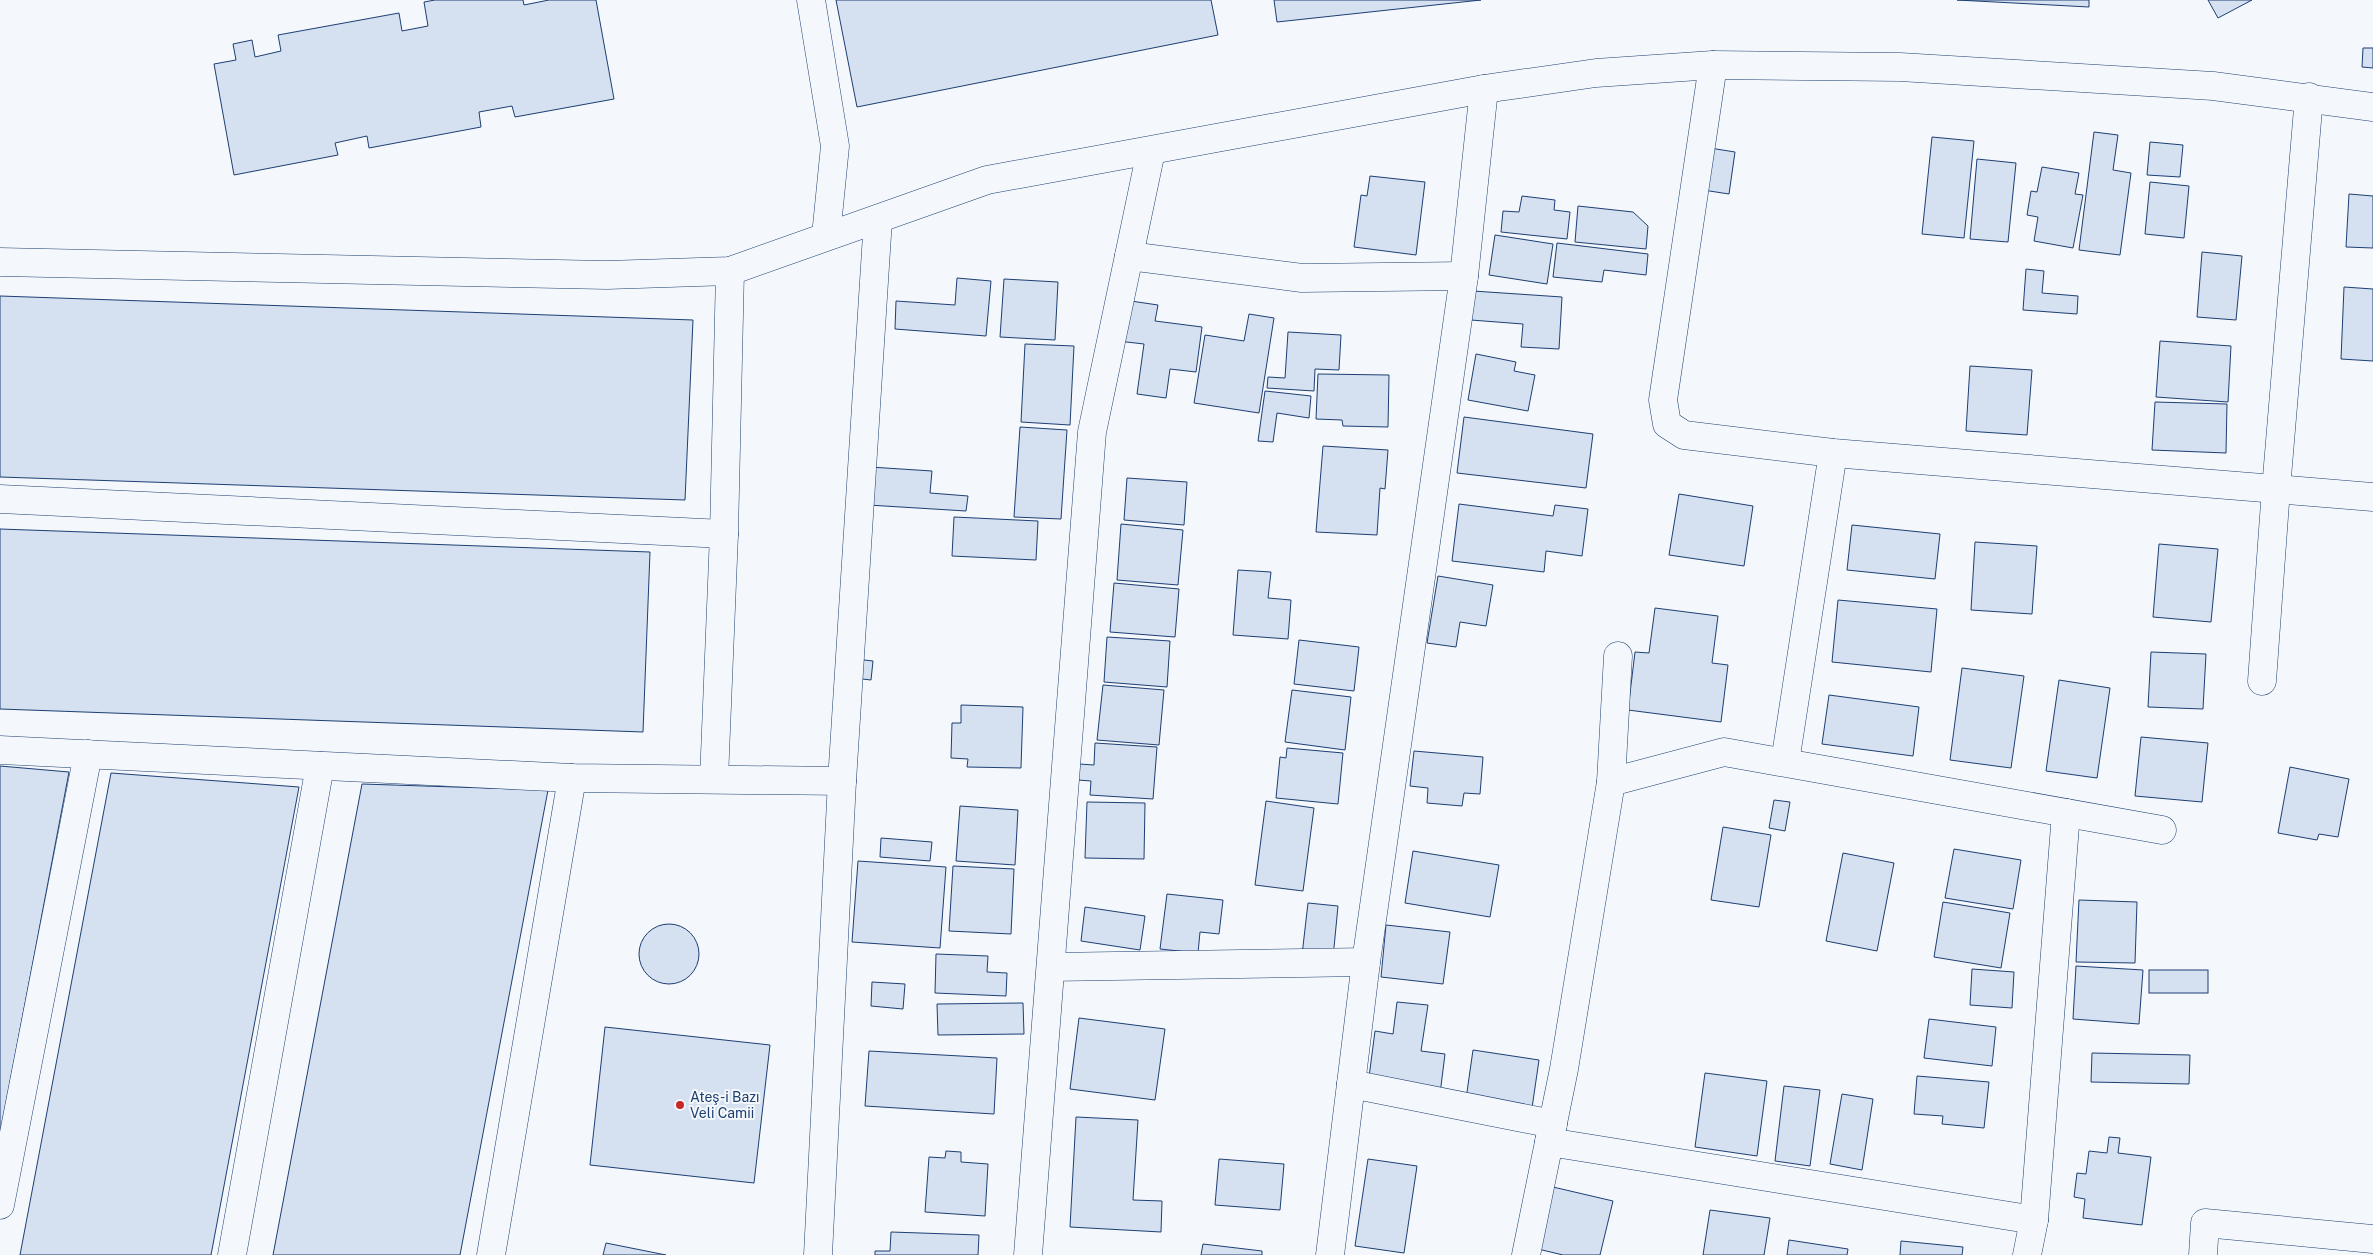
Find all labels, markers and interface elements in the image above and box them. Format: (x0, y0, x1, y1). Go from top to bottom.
place label: Ateş-i Bazı Veli Camii (690, 1089, 759, 1121)
marker: Ateş-i Bazı Veli Camii (674, 1099, 686, 1111)

